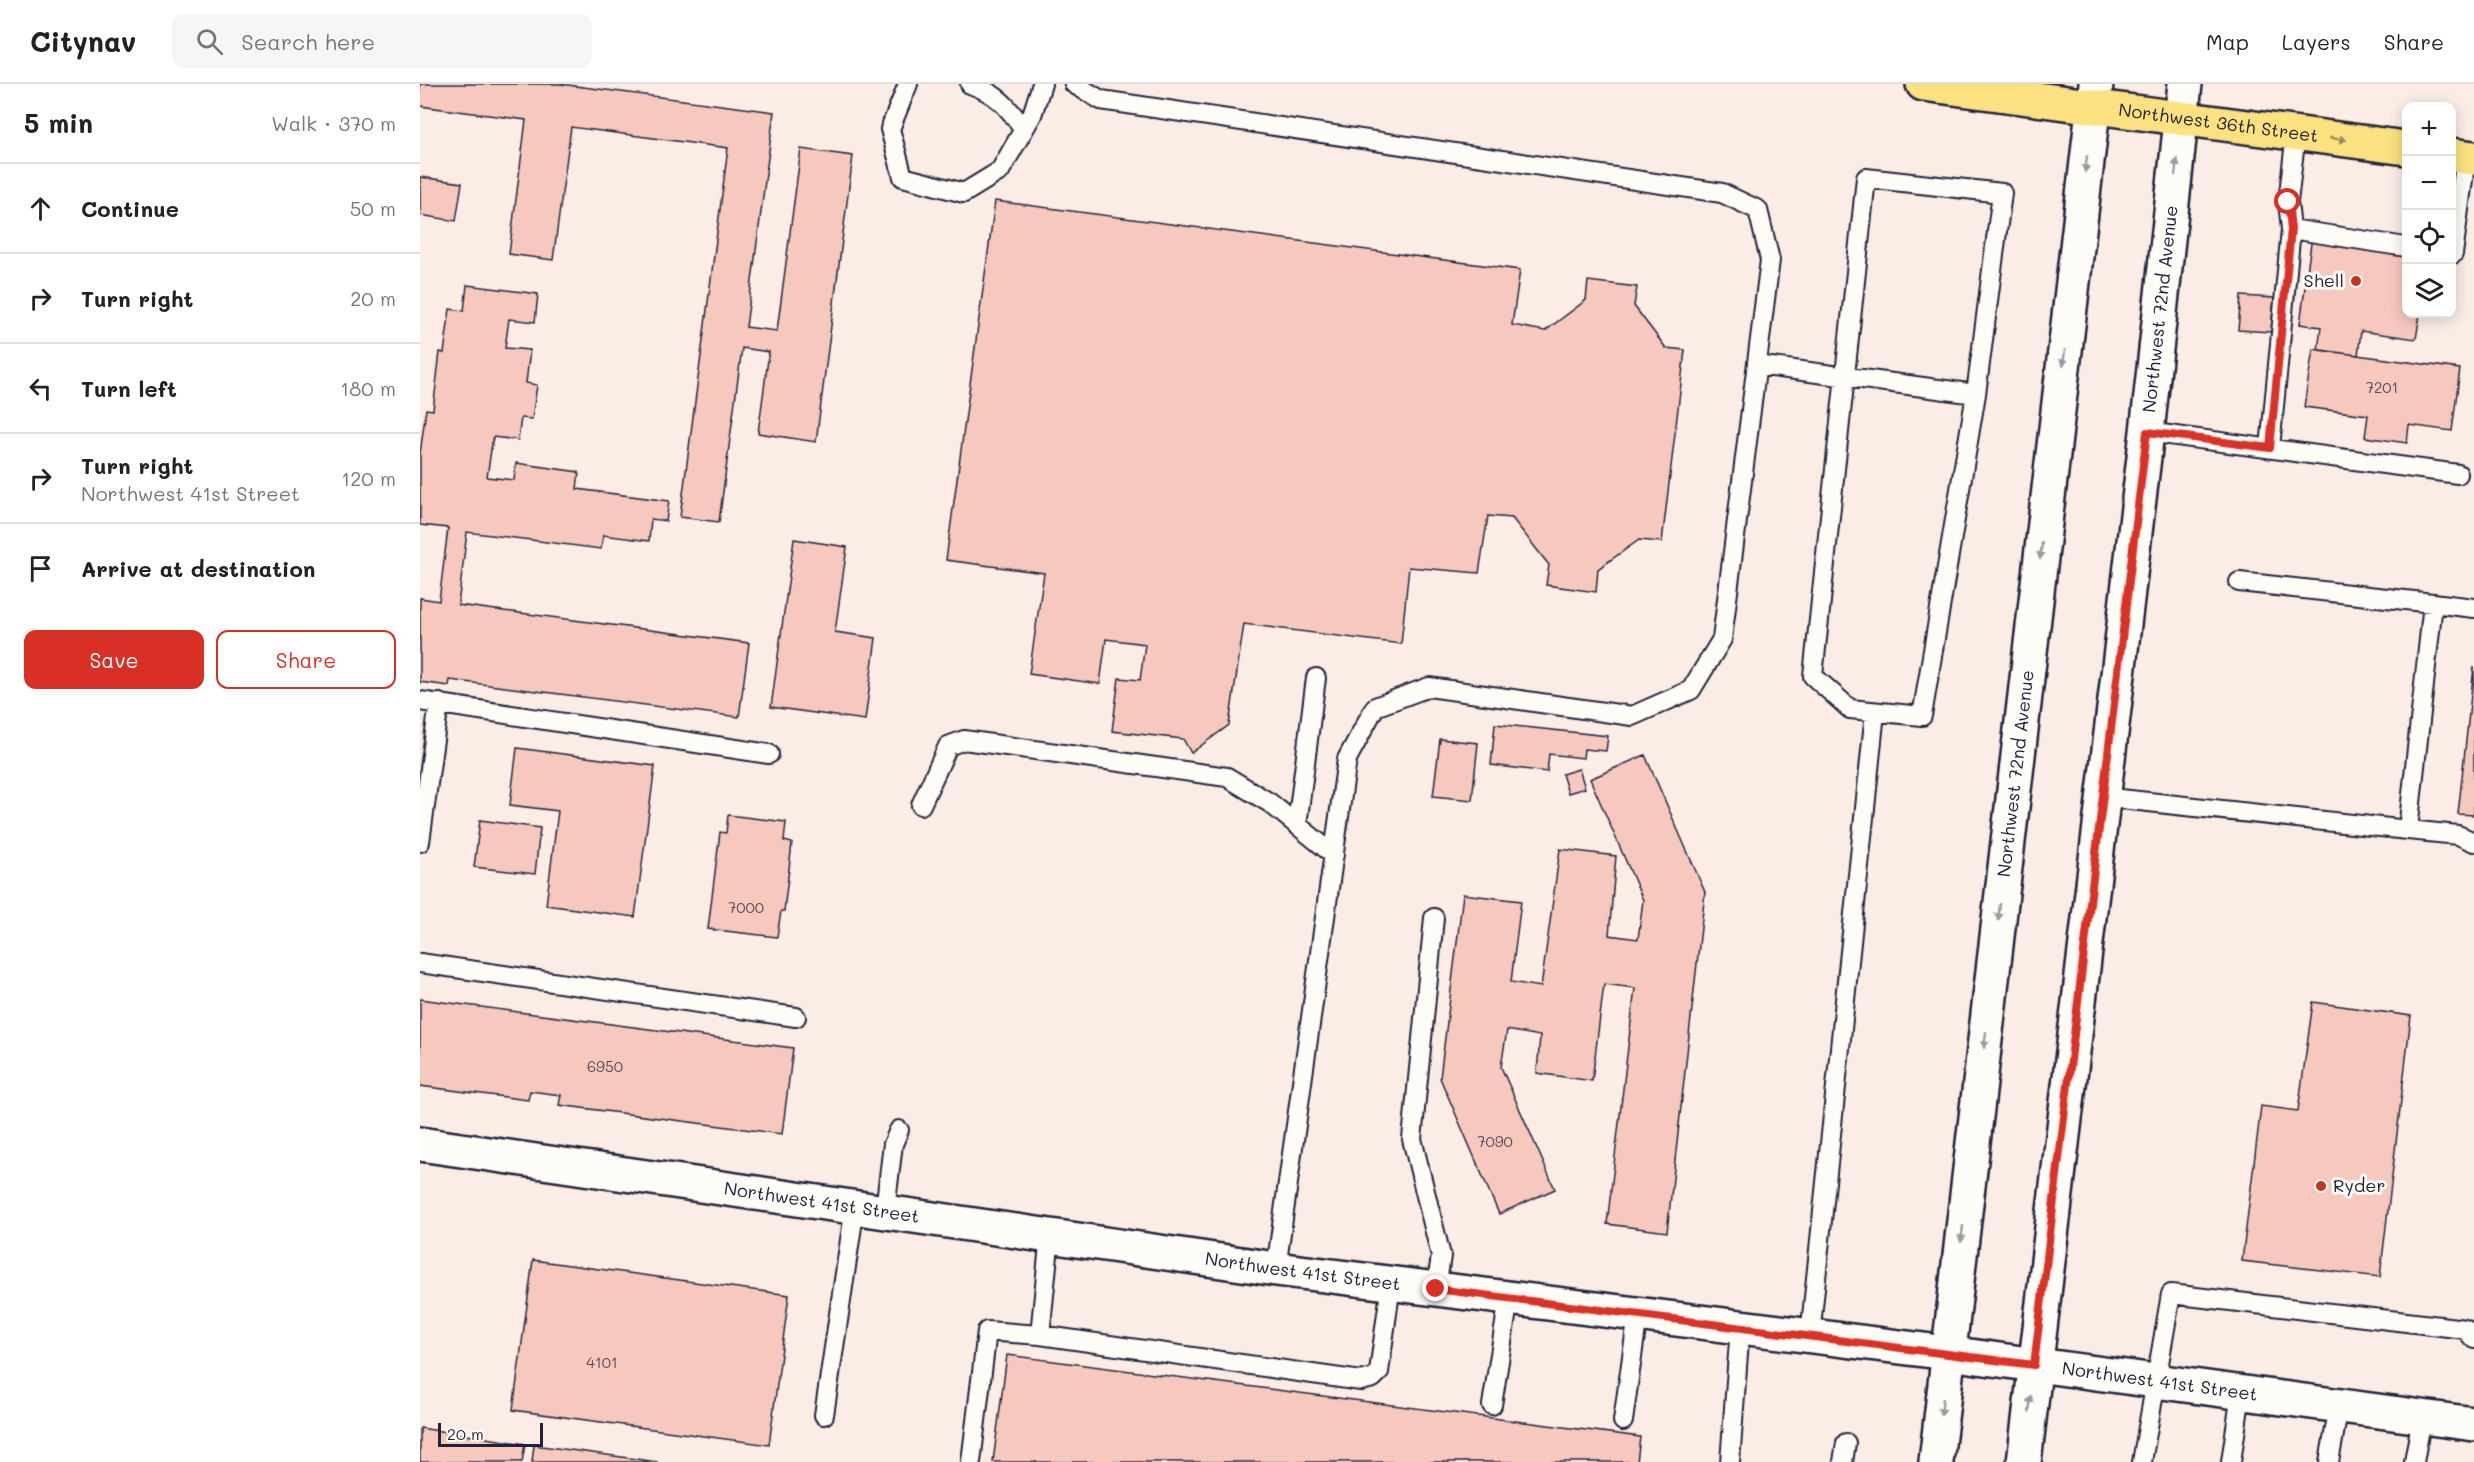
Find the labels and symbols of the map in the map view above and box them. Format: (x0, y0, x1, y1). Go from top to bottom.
street label: Northwest 36th Street (2117, 97, 2320, 147)
one-way arrow (2329, 135, 2348, 144)
one-way arrow (2081, 155, 2091, 174)
one-way arrow (2171, 158, 2181, 177)
route start (2274, 188, 2300, 214)
street label: Northwest 72nd Avenue (2136, 204, 2183, 414)
place label: Shell (2304, 268, 2344, 292)
marker: Shell (2349, 274, 2363, 288)
one-way arrow (2059, 348, 2069, 367)
house number: 7201 (2366, 377, 2398, 397)
one-way arrow (2037, 542, 2046, 561)
street label: Northwest 72nd Avenue (1991, 669, 2039, 878)
house number: 7000 (728, 897, 764, 917)
one-way arrow (1995, 903, 2004, 922)
one-way arrow (1980, 1031, 1989, 1050)
house number: 6950 (587, 1056, 623, 1076)
house number: 7090 (1477, 1131, 1513, 1151)
place label: Ryder (2333, 1173, 2386, 1197)
street label: Northwest 41st Street (723, 1176, 921, 1228)
marker: Ryder (2314, 1179, 2328, 1193)
one-way arrow (1957, 1224, 1967, 1243)
street label: Northwest 41st Street (1204, 1246, 1402, 1295)
route end (1422, 1275, 1448, 1301)
house number: 4101 (586, 1352, 618, 1372)
street label: Northwest 41st Street (2061, 1356, 2259, 1406)
one-way arrow (2025, 1394, 2035, 1413)
one-way arrow (1937, 1398, 1947, 1417)
scale bar (438, 1420, 543, 1448)

